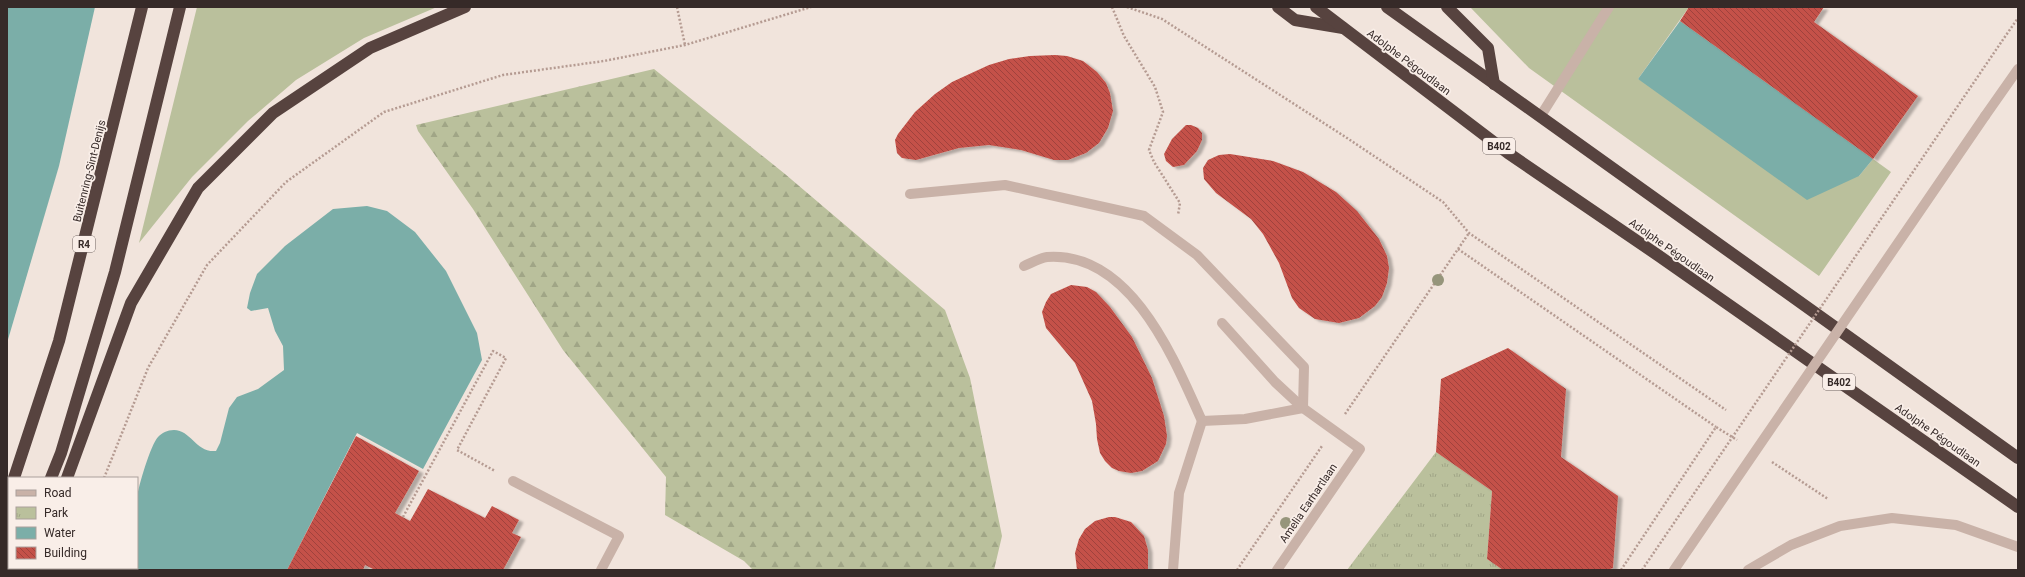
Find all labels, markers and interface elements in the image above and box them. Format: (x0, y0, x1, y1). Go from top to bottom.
street label: Adolphe Pégoudlaan (1364, 27, 1453, 98)
street label: Buitenring-Sint-Denijs (70, 118, 109, 224)
road number: B402 (1483, 138, 1515, 154)
street label: Adolphe Pégoudlaan (1627, 216, 1717, 285)
road number: R4 (73, 236, 95, 252)
road number: B402 (1823, 374, 1855, 390)
street label: Adolphe Pégoudlaan (1893, 401, 1983, 470)
street label: Amelia Earhartlaan (1277, 461, 1340, 545)
legend (8, 477, 138, 569)
text: Road (44, 486, 72, 500)
text: Park (44, 506, 69, 520)
text: Water (44, 526, 75, 540)
text: Building (44, 546, 87, 560)

